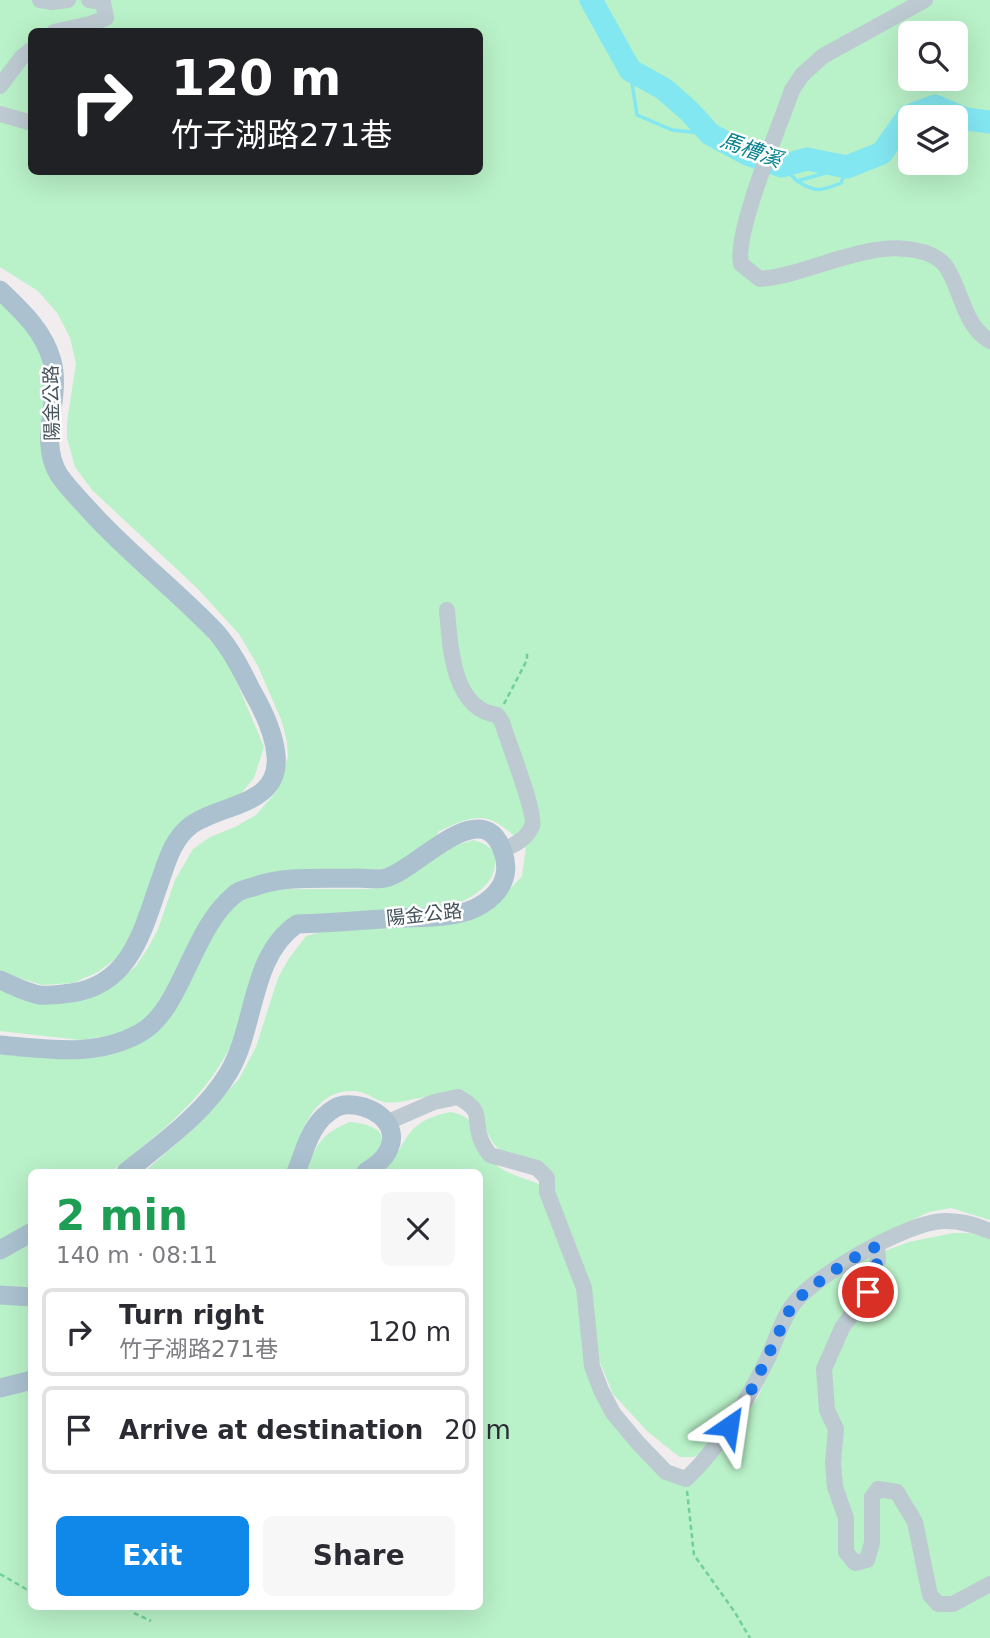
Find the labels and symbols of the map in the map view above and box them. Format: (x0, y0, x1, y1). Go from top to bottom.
water label: 馬槽溪 (717, 128, 788, 173)
street label: 陽金公路 (39, 365, 63, 441)
street label: 陽金公路 (385, 899, 463, 929)
pin (838, 1262, 898, 1322)
position arrow (692, 1389, 766, 1463)

